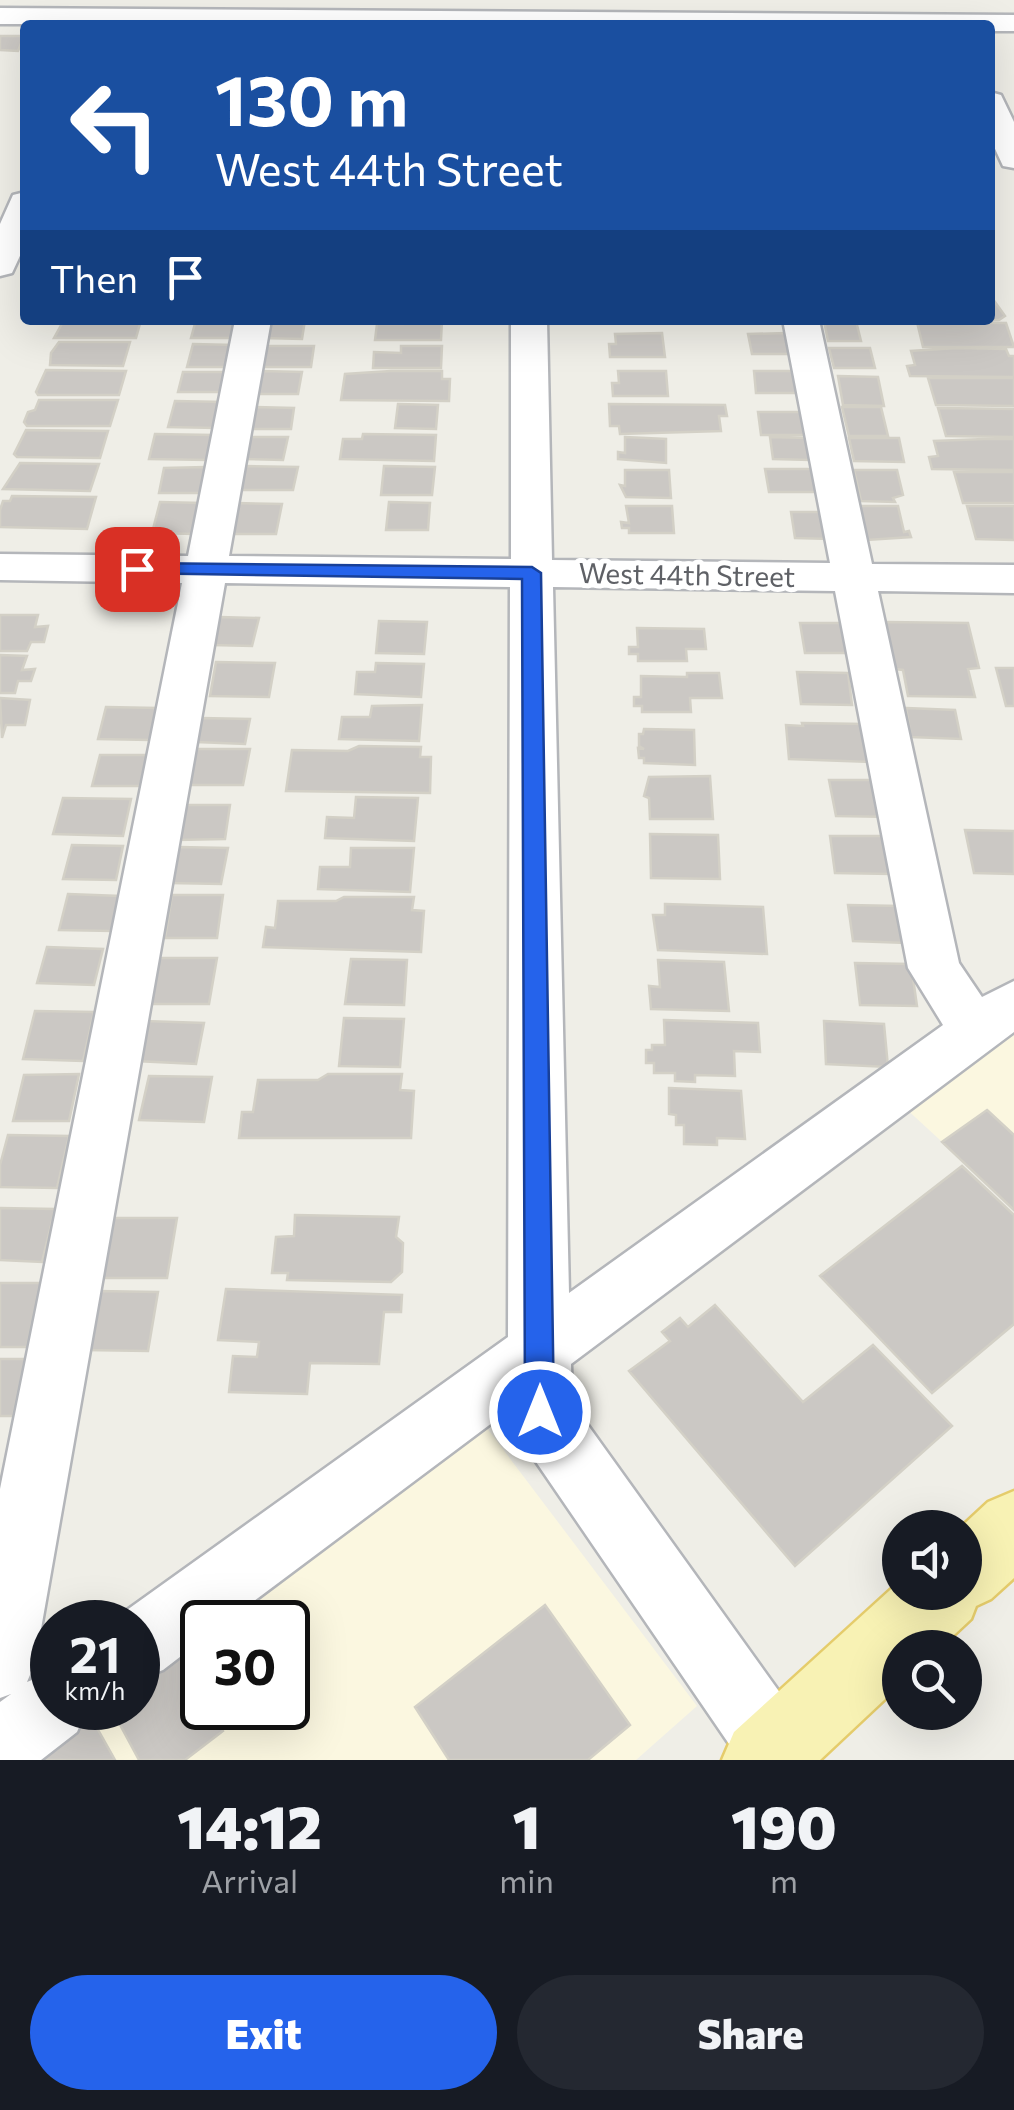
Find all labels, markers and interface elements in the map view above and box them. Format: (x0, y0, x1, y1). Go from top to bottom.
text: 130 m (215, 55, 408, 140)
icon: left (50, 60, 180, 190)
text: West 44th Street (215, 140, 563, 195)
icon: arrive (158, 250, 213, 305)
text: Then (50, 254, 138, 301)
pin (95, 527, 180, 612)
icon: arrive (110, 542, 165, 597)
street label: West 44th Street (578, 555, 796, 593)
position arrow (488, 1360, 592, 1464)
map controls (882, 1510, 982, 1730)
button: sound (882, 1510, 982, 1610)
speed limit sign: 30 (180, 1600, 310, 1730)
text: 21 (69, 1622, 121, 1683)
button: search (882, 1630, 982, 1730)
text: km/h (65, 1675, 125, 1705)
text: 14:12 (177, 1788, 322, 1861)
text: 1 (513, 1788, 541, 1861)
text: 190 (731, 1788, 837, 1861)
text: Arrival (201, 1860, 298, 1900)
text: min (499, 1860, 554, 1900)
text: m (770, 1860, 798, 1900)
button: Exit (30, 1975, 497, 2090)
button: Share (517, 1975, 984, 2090)

